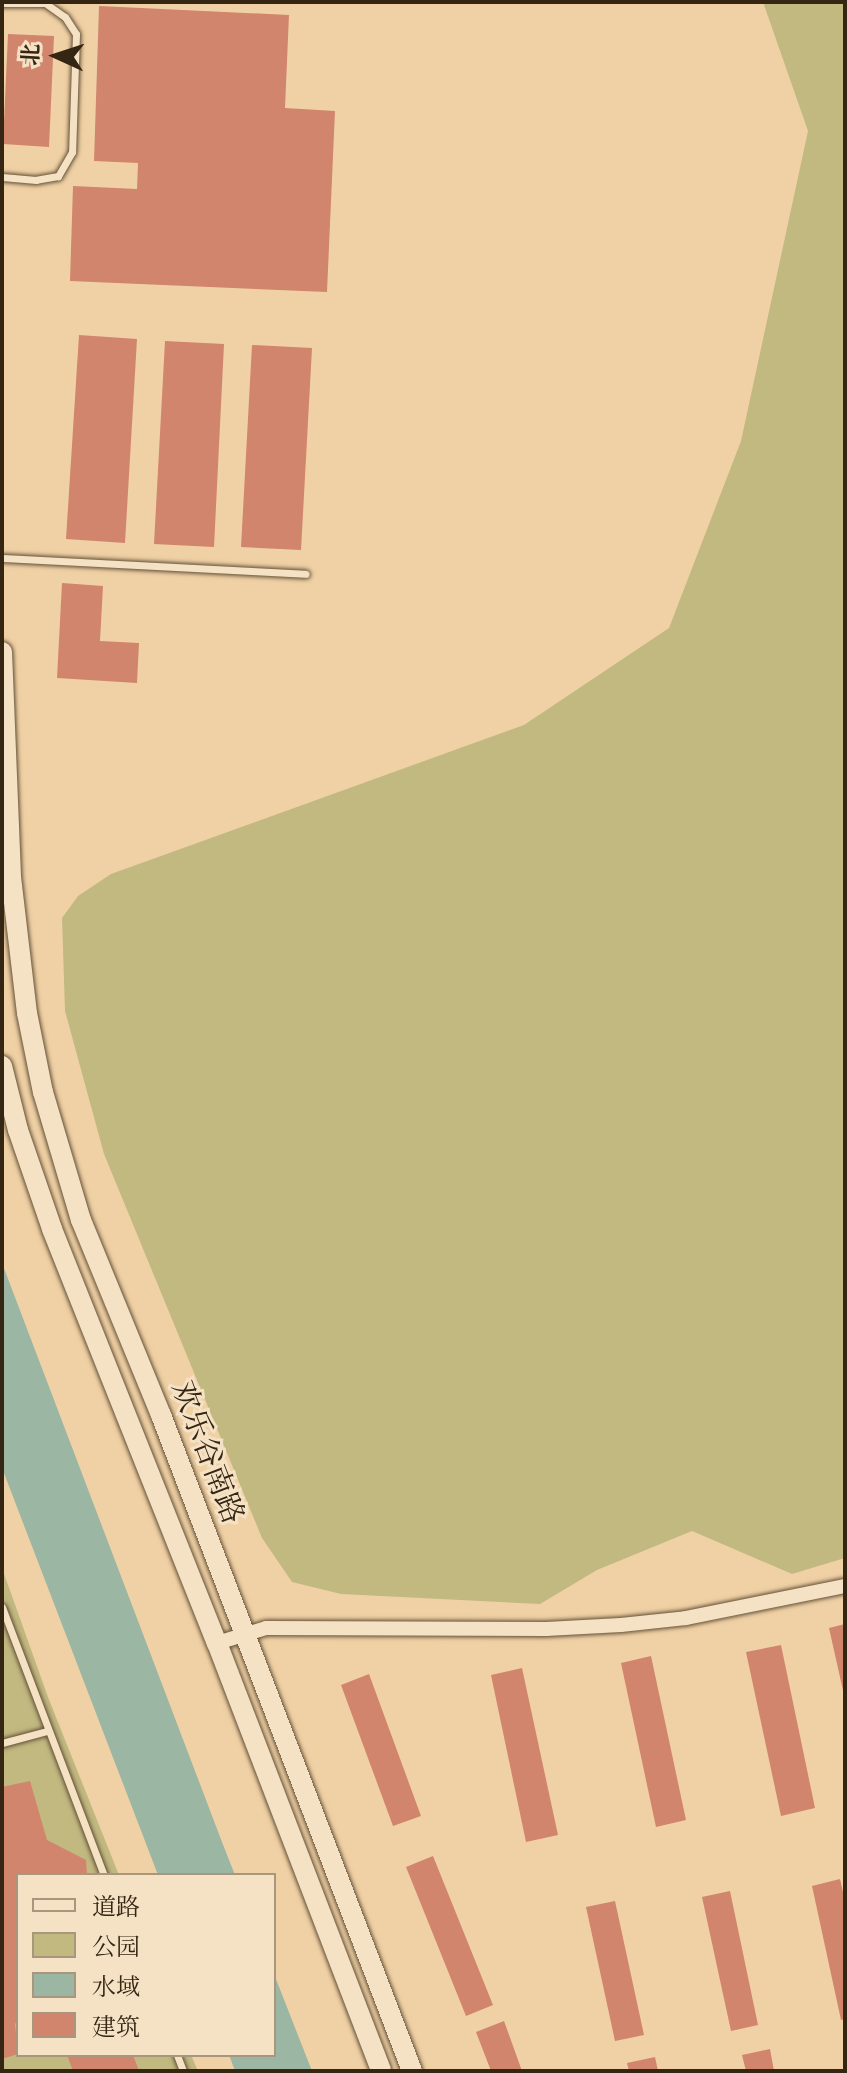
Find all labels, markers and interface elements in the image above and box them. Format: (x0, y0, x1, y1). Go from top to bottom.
north arrow (16, 16, 96, 96)
text: 北 (17, 43, 47, 66)
street label: 欢乐谷南路 (162, 1377, 250, 1529)
legend (16, 1873, 276, 2057)
text: 道路 (92, 1893, 140, 1924)
text: 公园 (92, 1933, 140, 1964)
text: 水域 (92, 1973, 140, 2004)
text: 建筑 (92, 2013, 140, 2044)

